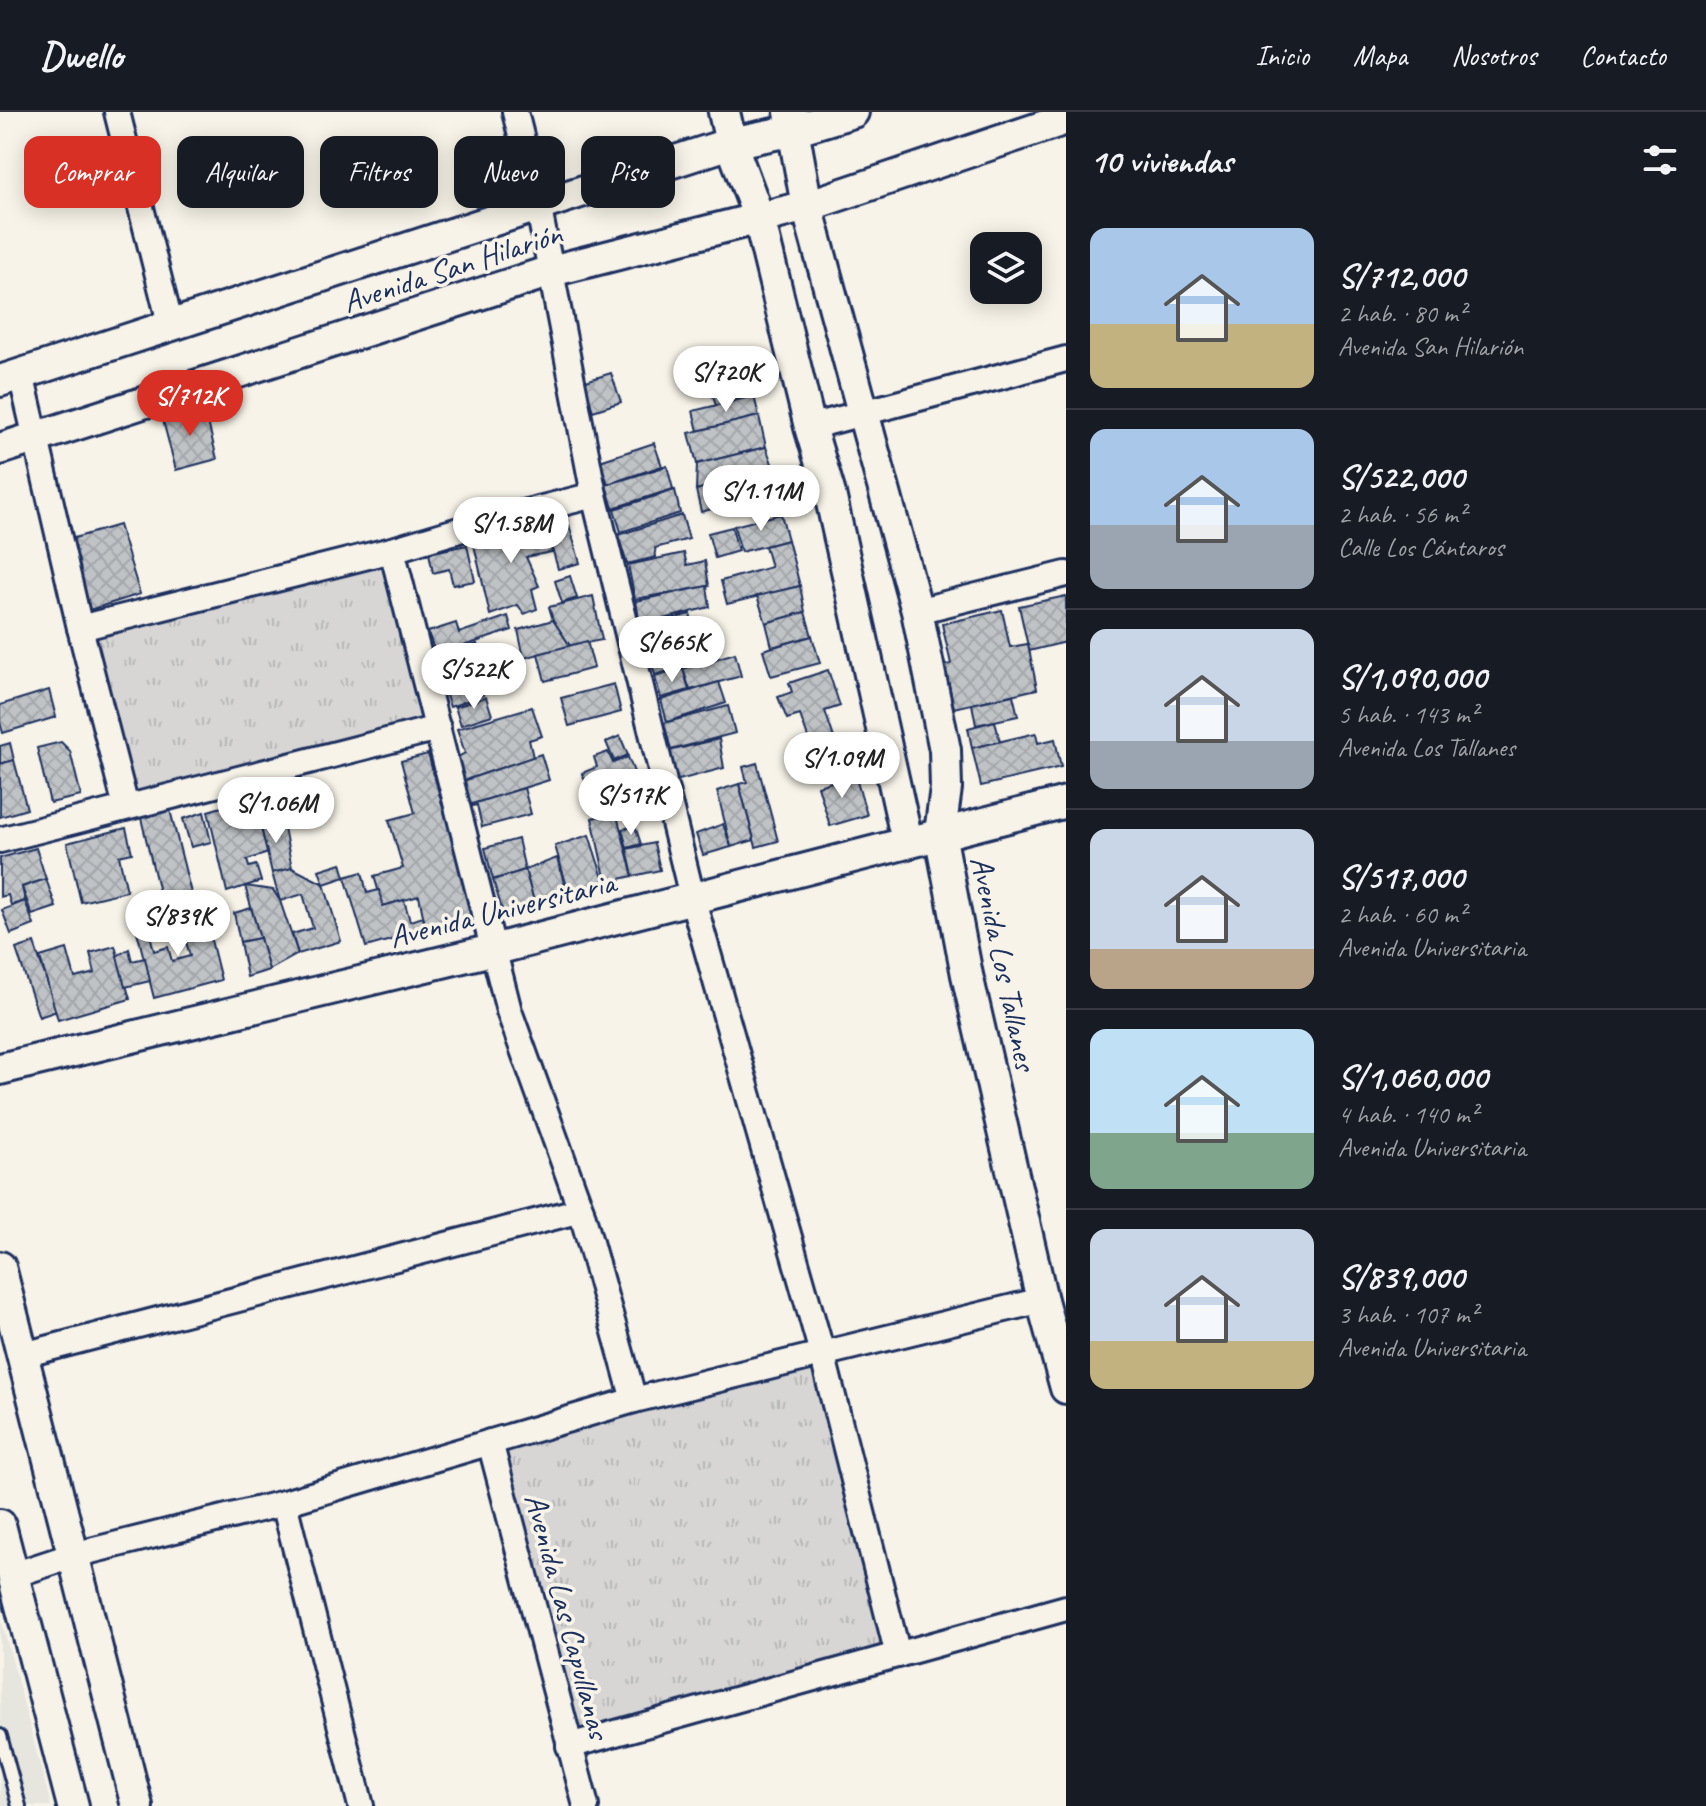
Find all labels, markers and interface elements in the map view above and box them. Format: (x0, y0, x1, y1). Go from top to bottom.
text: Dwello (40, 32, 123, 79)
text: Inicio (1255, 38, 1309, 73)
text: Mapa (1353, 38, 1407, 73)
text: Nosotros (1451, 38, 1536, 73)
text: Contacto (1580, 38, 1666, 73)
chip: Comprar (24, 136, 161, 208)
chip: Alquilar (177, 136, 304, 208)
chip: Filtros (320, 136, 438, 208)
chip: Nuevo (454, 136, 565, 208)
chip: Piso (581, 136, 675, 208)
icon: filters (1638, 138, 1682, 182)
text: 10 viviendas (1090, 139, 1233, 182)
street label: Avenida San Hilarión (337, 212, 568, 322)
map controls (970, 232, 1042, 304)
button: layers (970, 232, 1042, 304)
text: S/712,000 (1338, 254, 1464, 297)
icon: home (1154, 260, 1250, 356)
text: 2 hab. · 80 m² (1338, 297, 1466, 330)
text: Avenida San Hilarión (1338, 330, 1523, 363)
pin: S/720K (661, 346, 791, 414)
text: S/720K (691, 355, 761, 388)
pin: S/712K (125, 370, 255, 438)
text: S/712K (155, 379, 225, 412)
text: S/522,000 (1338, 455, 1464, 498)
icon: home (1154, 461, 1250, 557)
pin: S/1.11M (687, 465, 835, 533)
text: S/1.11M (721, 474, 801, 507)
pin: S/1.58M (437, 497, 585, 565)
text: 2 hab. · 56 m² (1338, 498, 1466, 531)
text: S/1.58M (471, 506, 551, 539)
text: Calle Los Cántaros (1338, 531, 1504, 564)
pin: S/665K (607, 616, 737, 684)
text: S/665K (637, 625, 707, 658)
pin: S/522K (409, 643, 539, 711)
text: S/522K (439, 652, 509, 685)
text: S/1,090,000 (1338, 655, 1486, 698)
icon: home (1154, 661, 1250, 757)
text: 5 hab. · 143 m² (1338, 698, 1478, 731)
text: Avenida Los Tallanes (1338, 731, 1515, 764)
pin: S/1.09M (768, 732, 916, 800)
text: S/1.09M (802, 741, 882, 774)
pin: S/517K (566, 769, 696, 837)
pin: S/1.06M (202, 777, 350, 845)
text: S/517K (596, 778, 666, 811)
text: S/1.06M (235, 786, 317, 819)
street label: Avenida Los Tallanes (961, 852, 1047, 1076)
text: S/517,000 (1338, 855, 1464, 898)
street label: Avenida Universitaria (385, 861, 622, 957)
icon: home (1154, 861, 1250, 957)
pin: S/839K (113, 890, 243, 958)
text: 2 hab. · 60 m² (1338, 898, 1466, 931)
text: S/839K (143, 899, 213, 932)
text: Avenida Universitaria (1338, 931, 1526, 964)
text: S/1,060,000 (1338, 1055, 1487, 1098)
icon: home (1154, 1061, 1250, 1157)
text: 4 hab. · 140 m² (1338, 1098, 1478, 1131)
text: Avenida Universitaria (1338, 1131, 1526, 1164)
text: S/839,000 (1338, 1255, 1464, 1298)
icon: home (1154, 1261, 1250, 1357)
text: 3 hab. · 107 m² (1338, 1298, 1478, 1331)
text: Avenida Universitaria (1338, 1331, 1526, 1364)
street label: Avenida Las Capullanas (515, 1489, 621, 1746)

